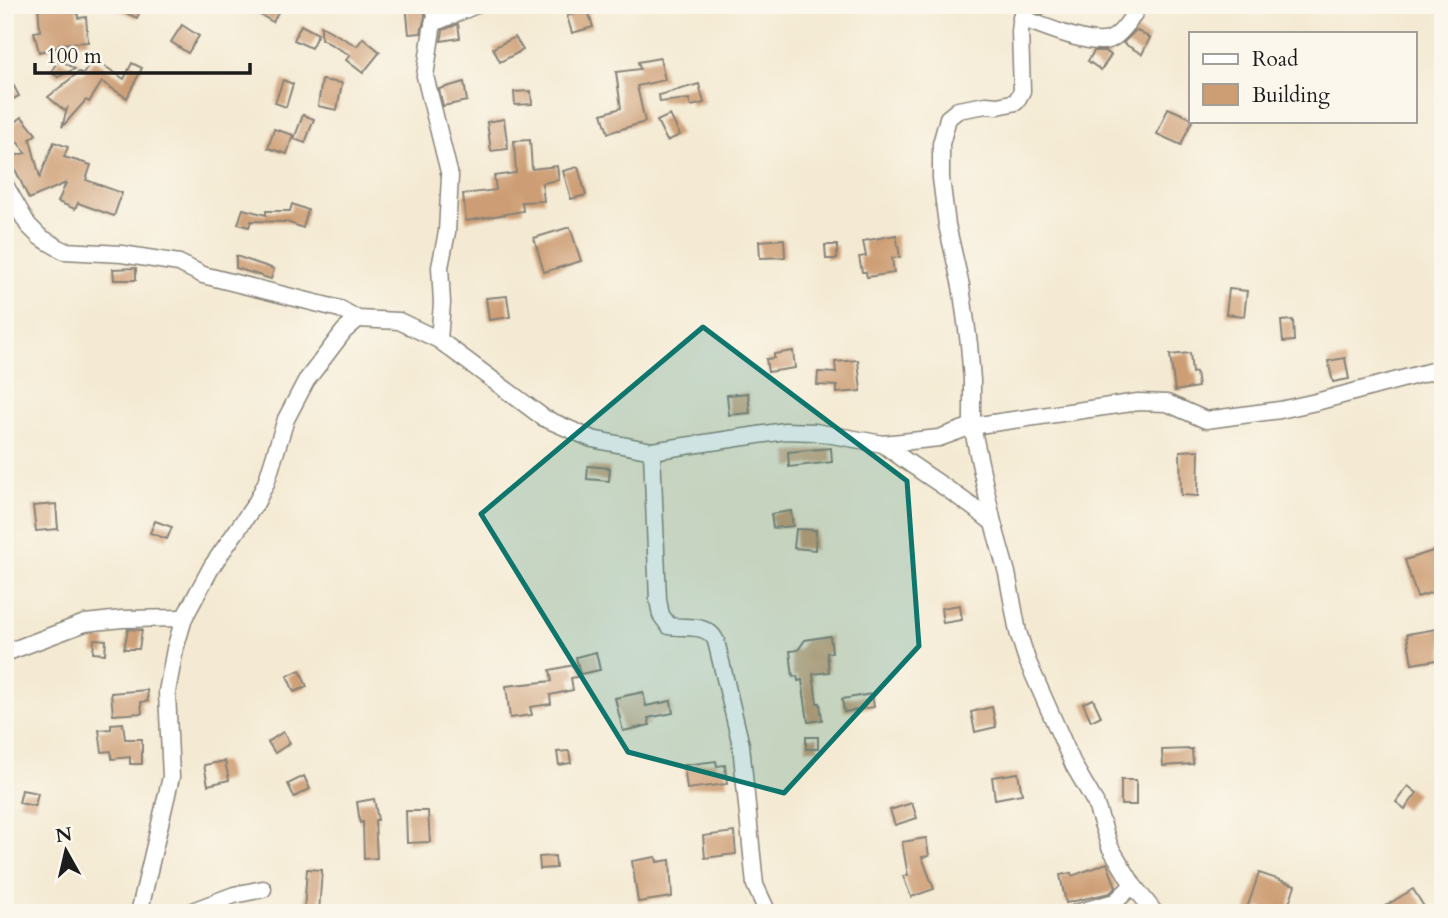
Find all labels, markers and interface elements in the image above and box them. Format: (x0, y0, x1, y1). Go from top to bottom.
scale bar (35, 32, 250, 76)
legend (1189, 32, 1416, 122)
text: 100 m (46, 42, 102, 71)
text: Road (1252, 45, 1298, 74)
text: Building (1252, 81, 1330, 110)
north arrow (32, 816, 102, 886)
text: N (54, 821, 74, 849)

